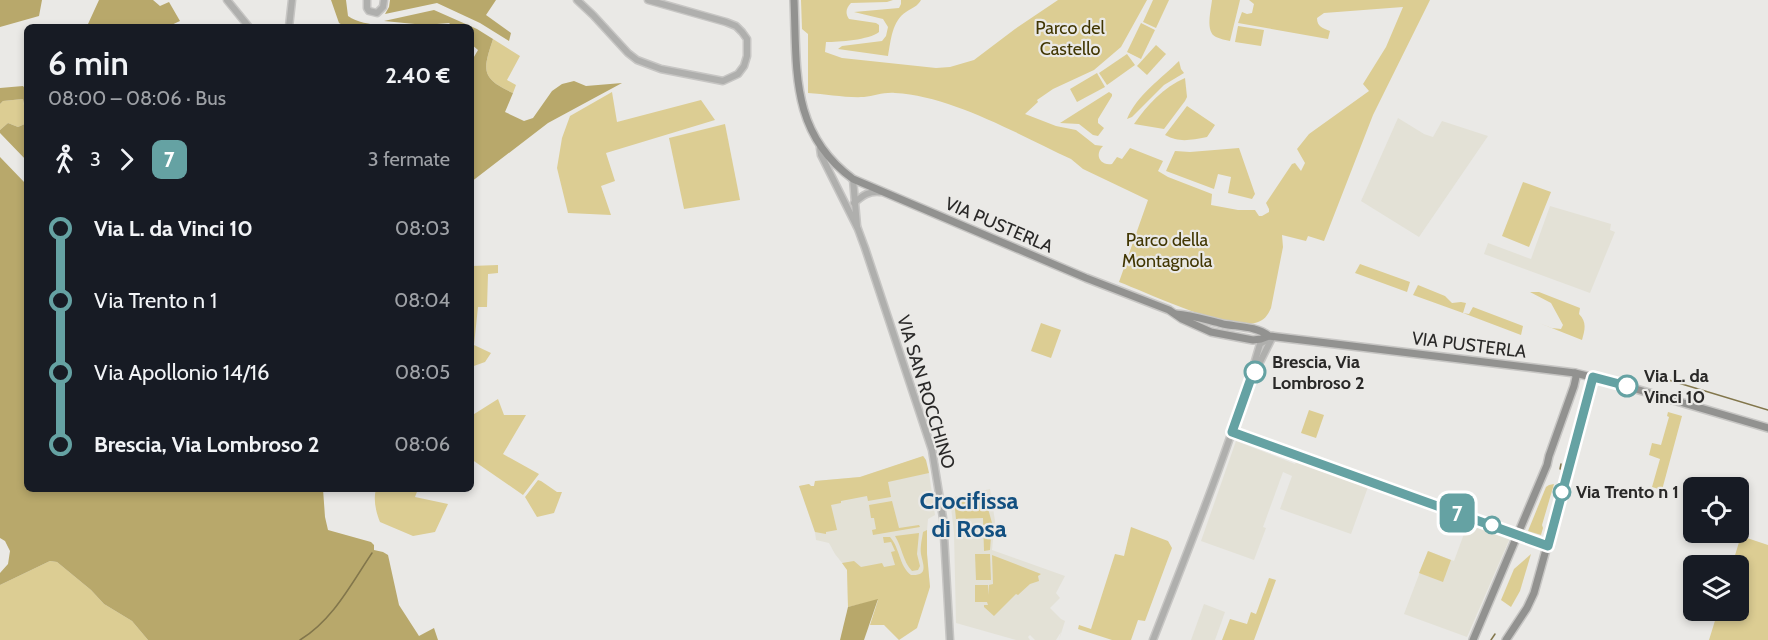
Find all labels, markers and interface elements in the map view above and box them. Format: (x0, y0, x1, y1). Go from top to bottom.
park label: Parco del Castello (1035, 17, 1106, 60)
text: 6 min (48, 43, 129, 83)
text: 2.40 € (385, 62, 450, 89)
text: 08:00 – 08:06 · Bus (48, 86, 226, 110)
icon: walk (48, 143, 81, 176)
icon: forward (110, 143, 143, 176)
text: 3 (90, 147, 101, 171)
text: 7 (164, 147, 175, 172)
text: 3 fermate (368, 147, 450, 171)
street label: VIA PUSTERLA (942, 192, 1056, 258)
text: Via L. da Vinci 10 (94, 215, 253, 242)
text: 08:03 (395, 216, 450, 240)
park label: Parco della Montagnola (1122, 229, 1213, 272)
text: Via Trento n 1 (94, 287, 217, 314)
text: 08:04 (394, 288, 450, 312)
street label: VIA SAN ROCCHINO (892, 313, 960, 472)
street label: VIA PUSTERLA (1411, 327, 1527, 363)
place label: Brescia, Via Lombroso 2 (1272, 351, 1365, 394)
text: Via Apollonio 14/16 (94, 359, 270, 386)
text: 08:05 (395, 360, 450, 384)
marker: Brescia, Via Lombroso 2 (1244, 361, 1266, 383)
place label: Via L. da Vinci 10 (1644, 365, 1709, 408)
marker: Via L. da Vinci 10 (1616, 375, 1638, 397)
text: Brescia, Via Lombroso 2 (94, 431, 319, 458)
text: 08:06 (394, 432, 450, 456)
map controls (1683, 477, 1749, 621)
button: locate (1683, 477, 1749, 543)
place label: Via Trento n 1 (1576, 481, 1679, 503)
marker: Via Trento n 1 (1553, 483, 1571, 501)
district label: Crocifissa di Rosa (919, 486, 1019, 543)
line badge: 7 (1438, 494, 1476, 532)
text: 7 (1452, 501, 1462, 526)
unlabelled marker (1483, 516, 1501, 534)
button: layers (1683, 555, 1749, 621)

